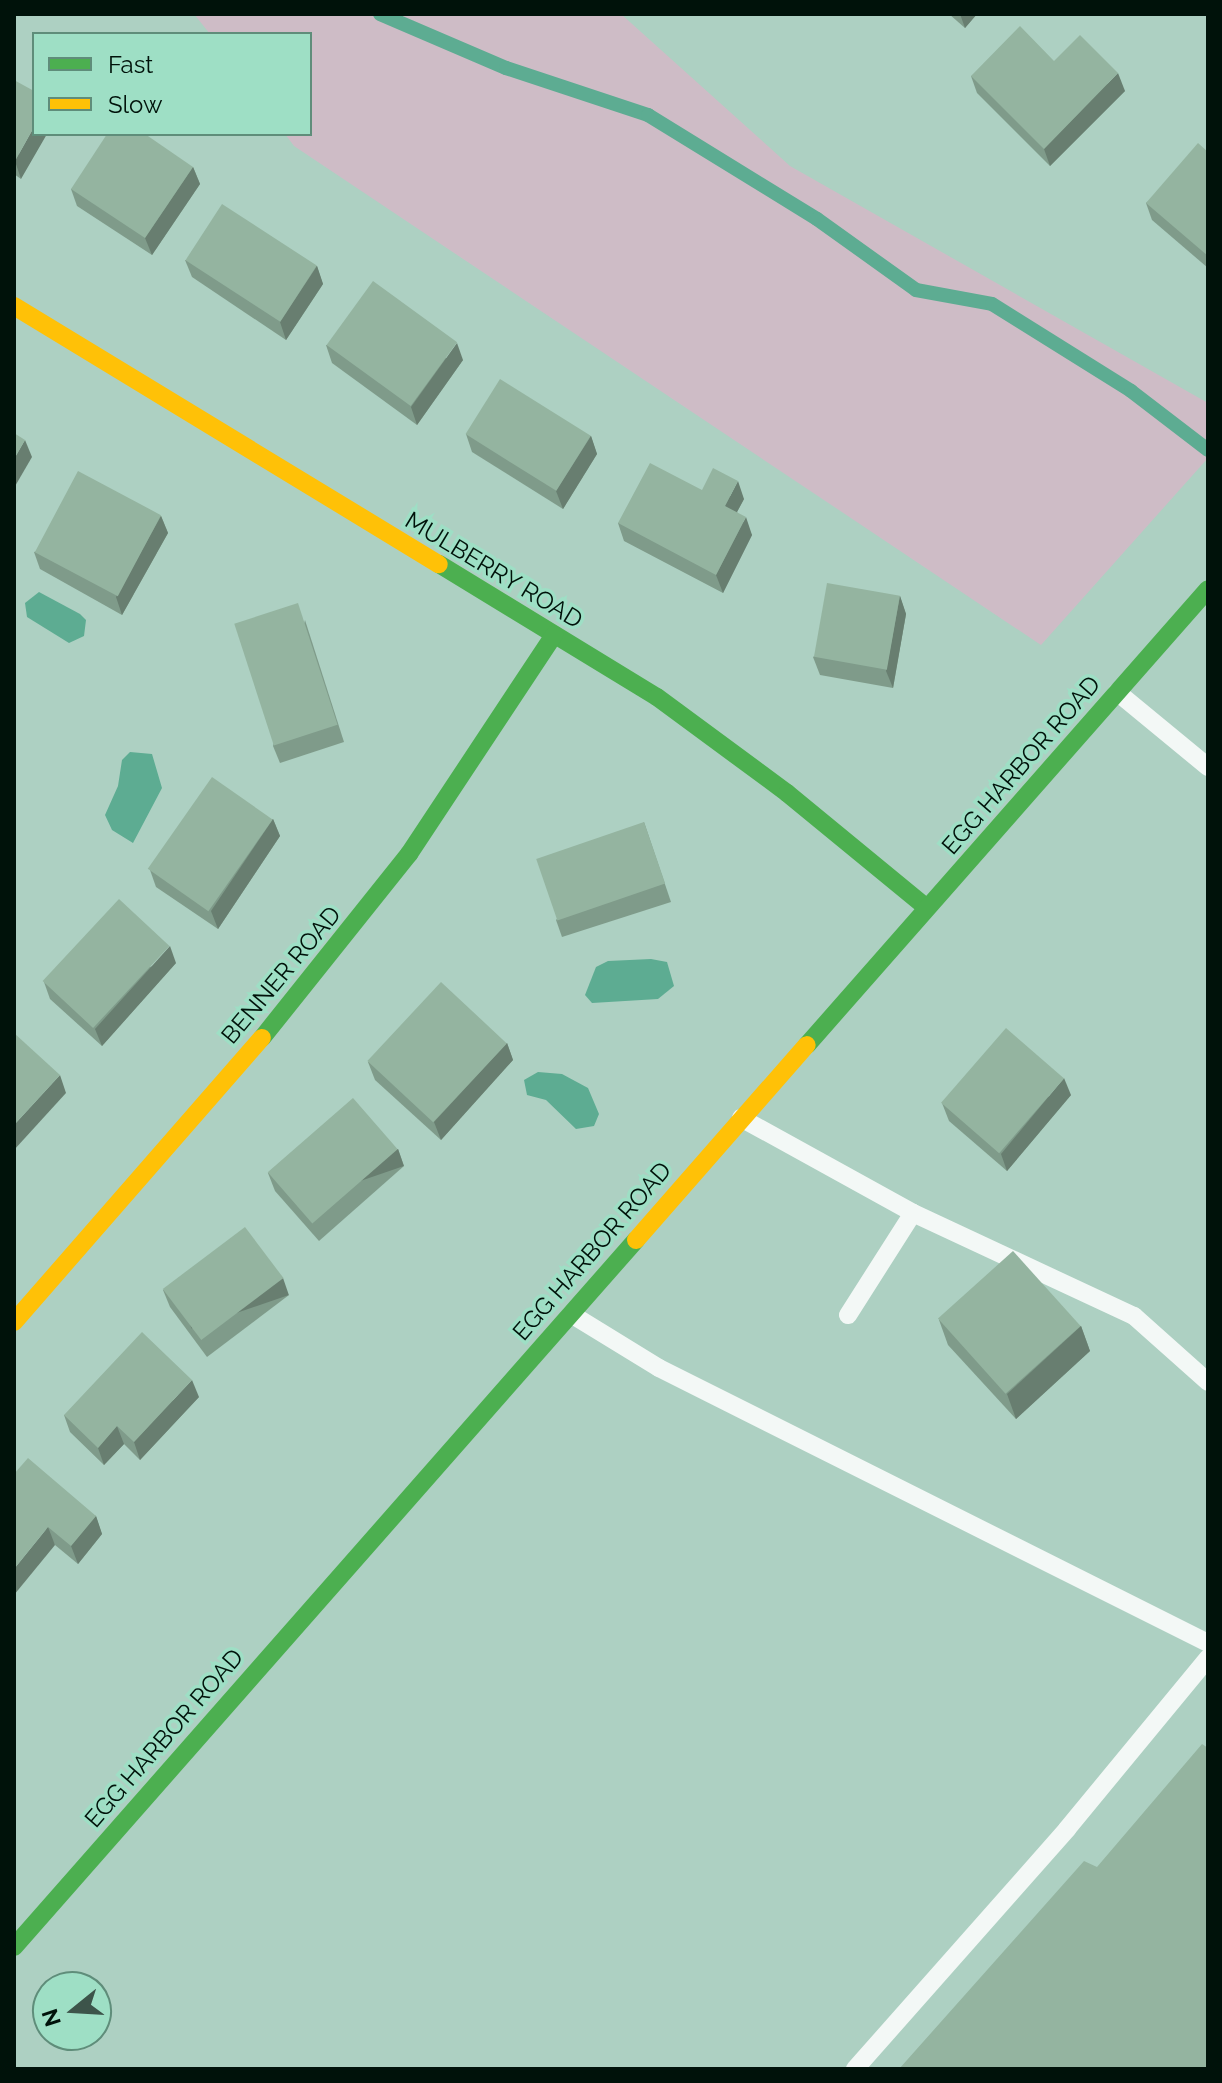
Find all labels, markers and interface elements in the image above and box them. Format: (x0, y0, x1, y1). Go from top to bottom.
legend (32, 32, 312, 136)
text: Fast (108, 50, 153, 79)
text: Slow (108, 90, 162, 119)
street label: MULBERRY ROAD (400, 505, 588, 635)
street label: EGG HARBOR ROAD (936, 670, 1106, 860)
street label: BENNER ROAD (215, 900, 347, 1050)
street label: EGG HARBOR ROAD (507, 1156, 677, 1346)
street label: EGG HARBOR ROAD (79, 1643, 249, 1833)
north arrow (32, 1971, 112, 2051)
text: N (36, 2006, 66, 2030)

